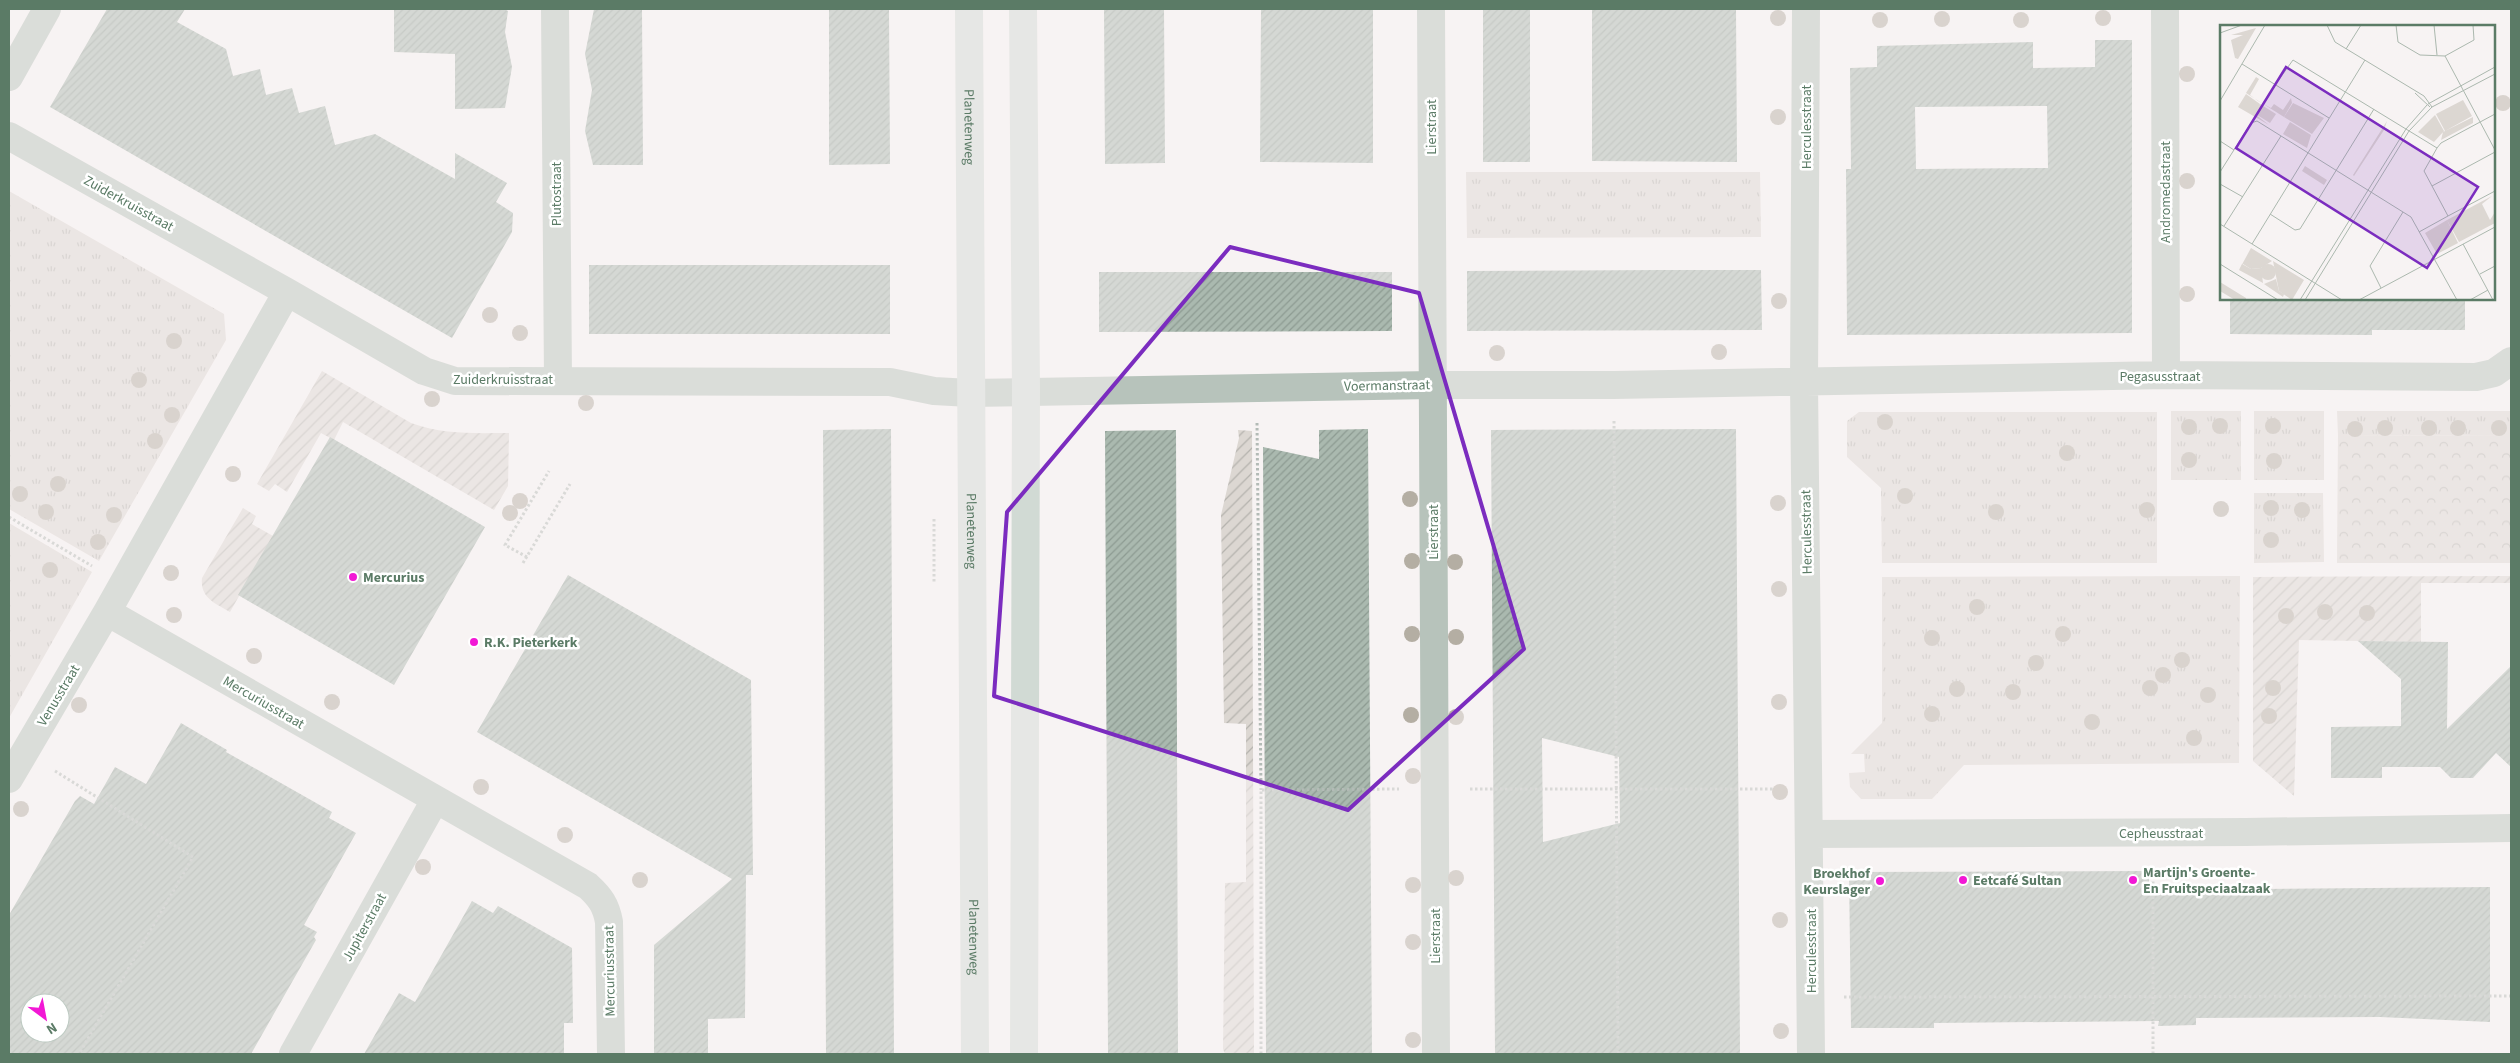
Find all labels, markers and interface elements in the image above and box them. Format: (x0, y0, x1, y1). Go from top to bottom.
inset map (2220, 25, 2495, 300)
street label: Herculesstraat (1797, 84, 1817, 169)
street label: Planetenweg (958, 89, 979, 165)
street label: Lierstraat (1422, 99, 1442, 155)
street label: Andromedastraat (2156, 141, 2176, 243)
street label: Plutostraat (547, 161, 567, 226)
street label: Zuiderkruisstraat (80, 171, 177, 237)
street label: Pegasusstraat (2119, 367, 2201, 387)
street label: Zuiderkruisstraat (453, 370, 553, 390)
street label: Voermanstraat (1344, 375, 1431, 397)
street label: Herculesstraat (1796, 489, 1818, 574)
street label: Planetenweg (961, 493, 981, 569)
street label: Lierstraat (1424, 504, 1444, 560)
place label: Mercurius (363, 568, 424, 588)
marker: Mercurius (347, 571, 359, 583)
place label: R.K. Pieterkerk (484, 633, 578, 653)
marker: R.K. Pieterkerk (468, 636, 480, 648)
street label: Venusstraat (33, 661, 85, 730)
street label: Mercuriusstraat (219, 671, 308, 734)
street label: Cepheusstraat (2119, 824, 2203, 844)
place label: Martijn's Groente- En Fruitspeciaalzaak (2143, 863, 2271, 899)
place label: Broekhof Keurslager (1803, 864, 1871, 900)
place label: Eetcafé Sultan (1973, 871, 2061, 891)
marker: Eetcafé Sultan (1957, 874, 1969, 886)
marker: Martijn's Groente- En Fruitspeciaalzaak (2127, 874, 2139, 886)
marker: Broekhof Keurslager (1874, 875, 1886, 887)
street label: Jupiterstraat (338, 889, 392, 965)
street label: Planetenweg (963, 899, 984, 975)
street label: Lierstraat (1426, 908, 1446, 964)
street label: Herculesstraat (1802, 908, 1822, 993)
street label: Mercuriusstraat (599, 925, 621, 1017)
north arrow (20, 993, 70, 1043)
text: N (42, 1017, 61, 1039)

